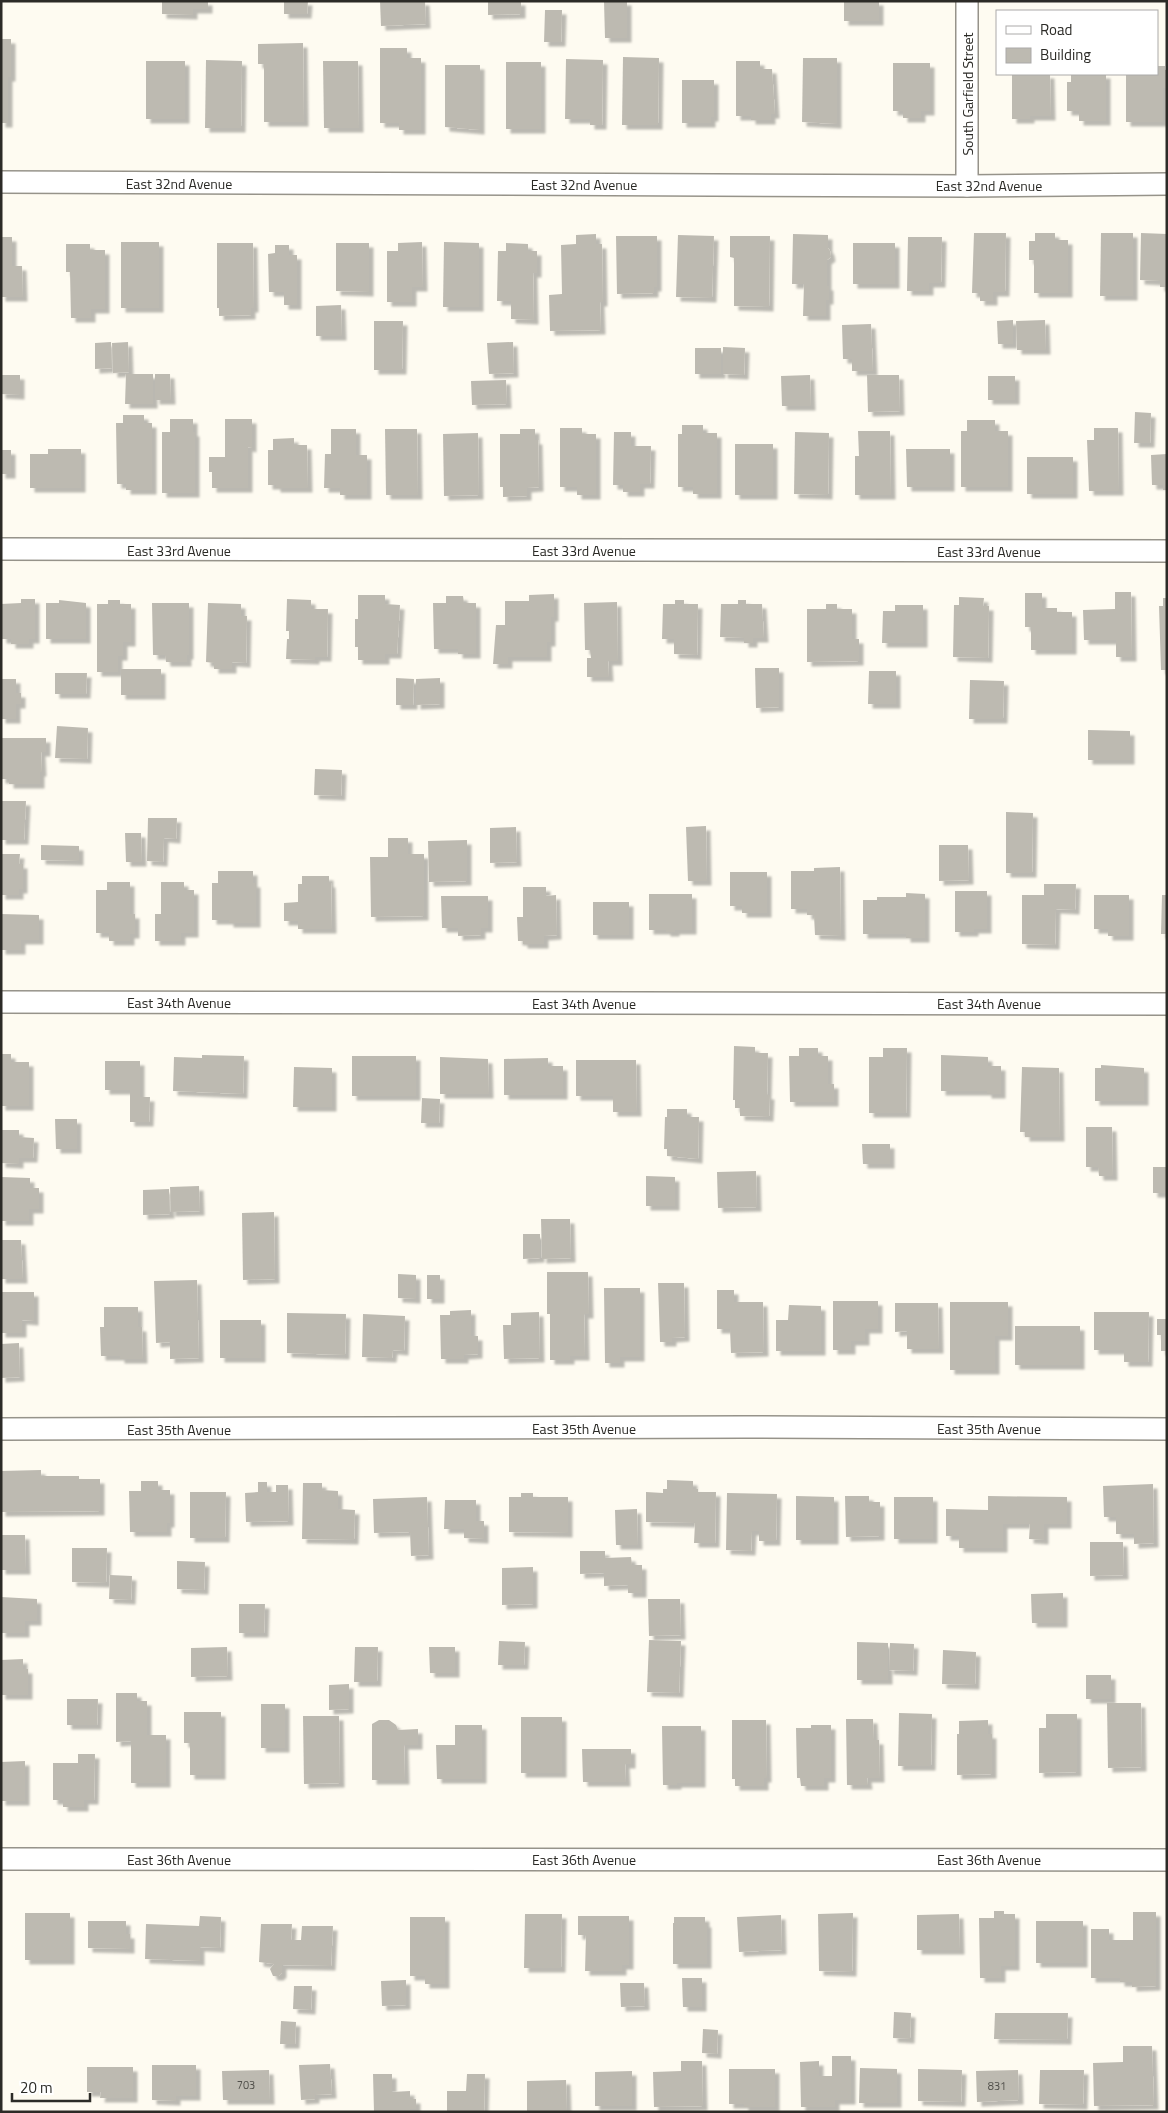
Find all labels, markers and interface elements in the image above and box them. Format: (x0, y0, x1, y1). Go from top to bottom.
legend (996, 10, 1158, 75)
text: Road (1040, 18, 1072, 41)
street label: South Garfield Street (957, 32, 978, 156)
text: Building (1040, 43, 1091, 66)
street label: East 32nd Avenue (126, 173, 232, 194)
street label: East 32nd Avenue (531, 174, 637, 195)
street label: East 32nd Avenue (936, 175, 1042, 196)
street label: East 33rd Avenue (127, 540, 231, 561)
street label: East 33rd Avenue (532, 540, 636, 561)
street label: East 33rd Avenue (937, 541, 1041, 562)
street label: East 34th Avenue (127, 992, 231, 1013)
street label: East 34th Avenue (532, 993, 636, 1014)
street label: East 34th Avenue (937, 993, 1041, 1014)
street label: East 35th Avenue (532, 1418, 636, 1439)
street label: East 35th Avenue (937, 1418, 1041, 1439)
street label: East 35th Avenue (127, 1419, 231, 1440)
street label: East 36th Avenue (127, 1849, 231, 1870)
street label: East 36th Avenue (532, 1849, 636, 1870)
street label: East 36th Avenue (937, 1849, 1041, 1870)
scale bar (12, 2070, 90, 2102)
text: 20 m (20, 2076, 53, 2099)
house number: 703 (237, 2077, 255, 2093)
house number: 831 (988, 2078, 1006, 2094)

